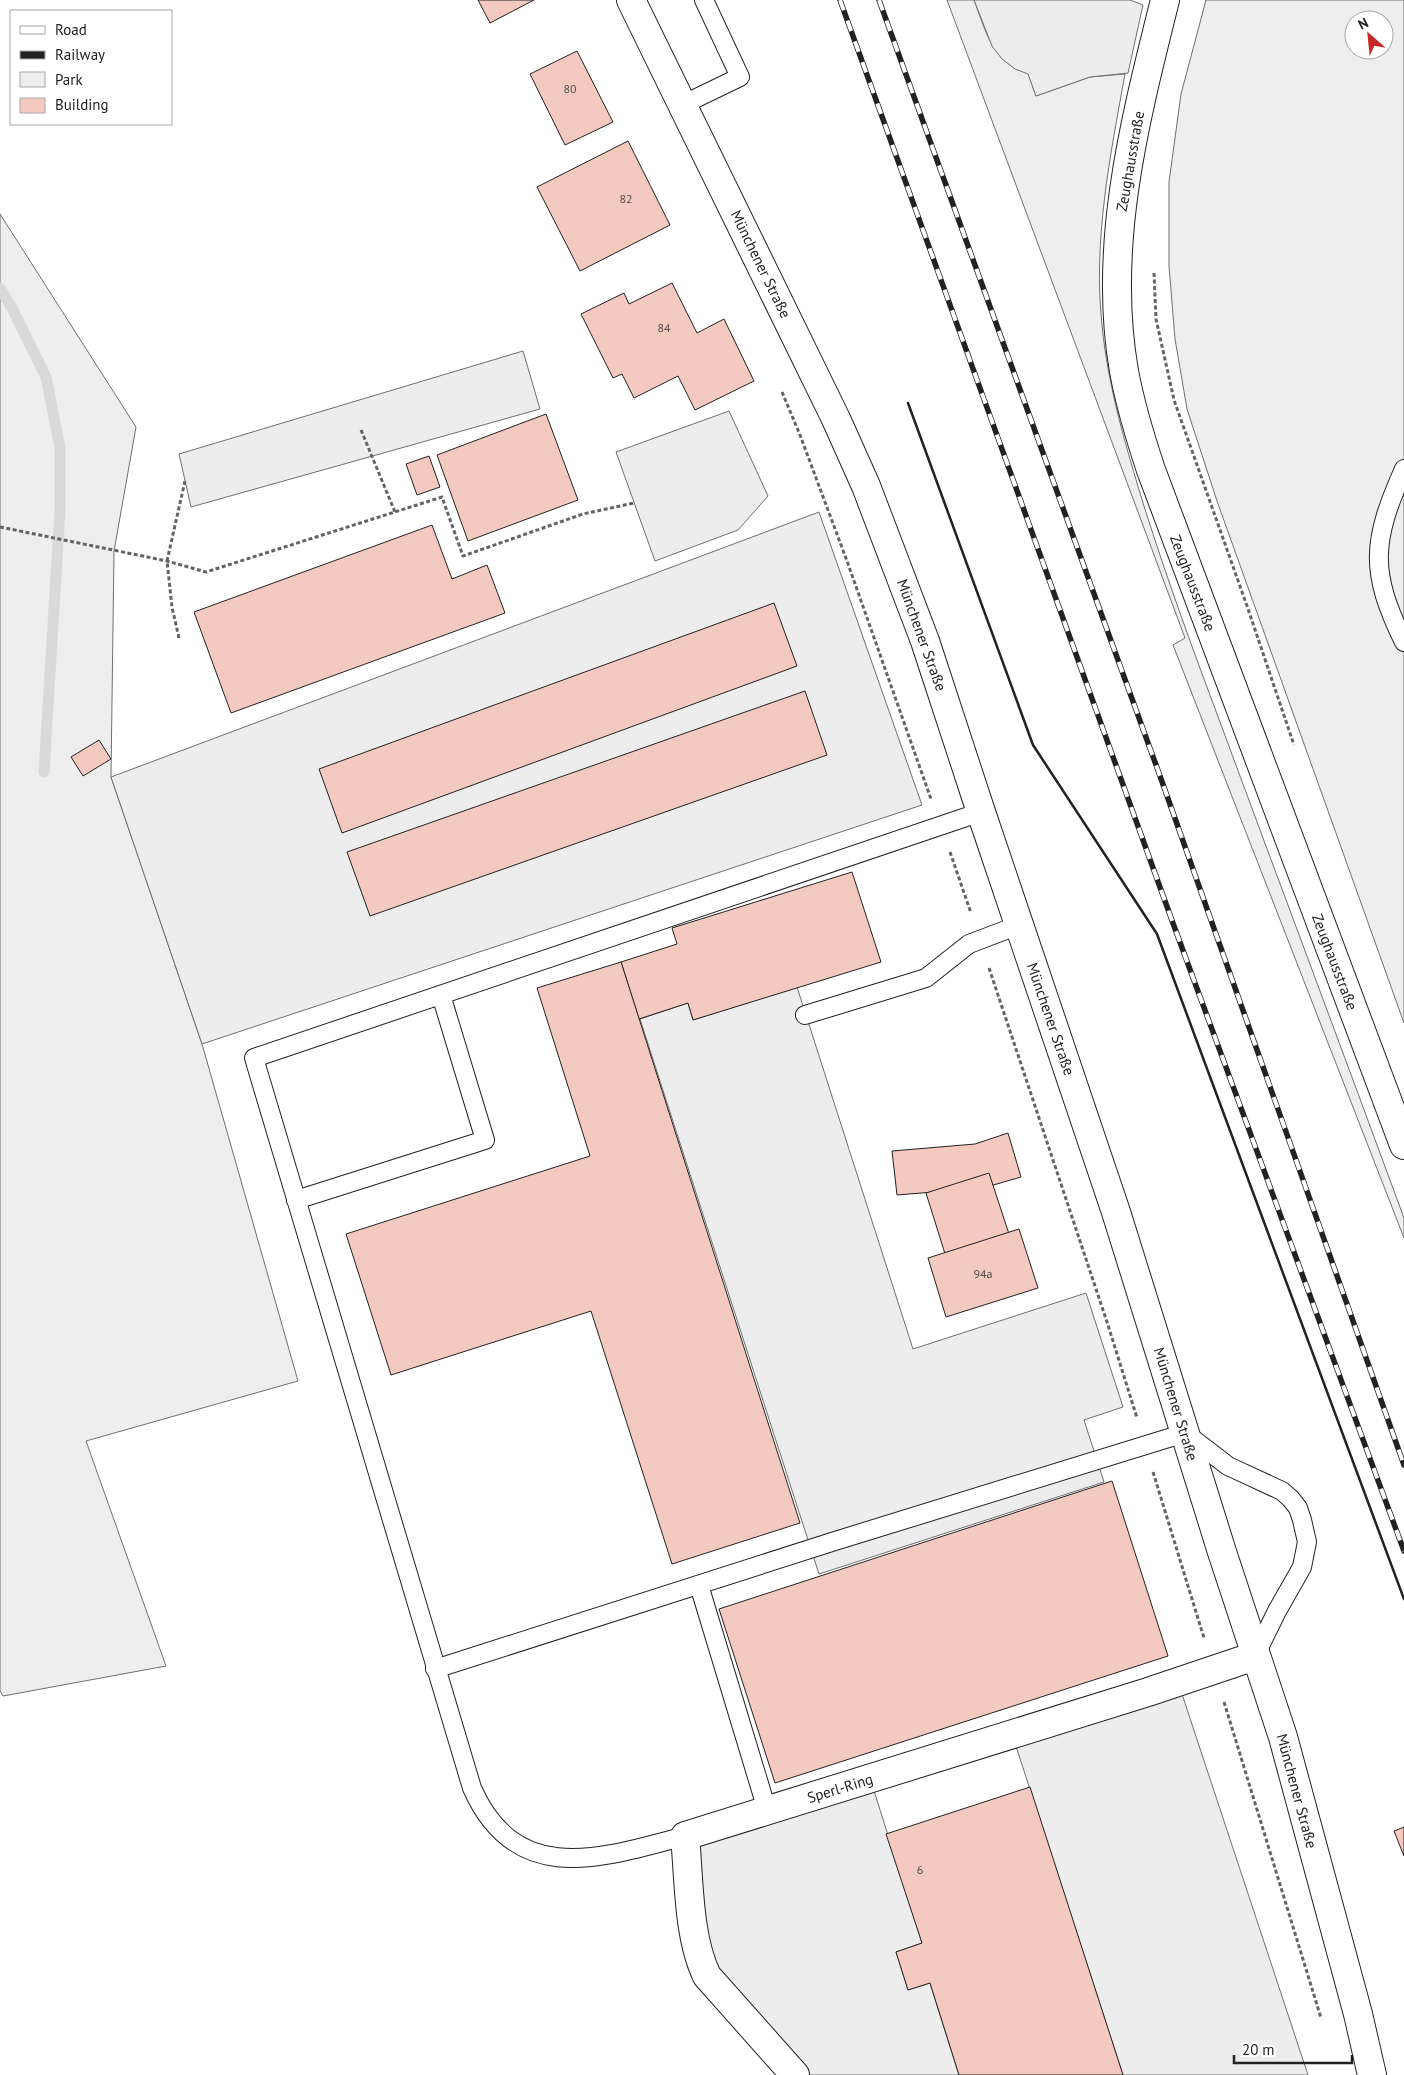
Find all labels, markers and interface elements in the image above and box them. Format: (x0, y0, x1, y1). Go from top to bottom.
legend (10, 10, 172, 125)
north arrow (1344, 10, 1394, 60)
text: N (1355, 13, 1371, 34)
text: Road (55, 20, 87, 39)
text: Railway (55, 45, 105, 64)
text: Park (55, 70, 83, 89)
house number: 80 (563, 81, 577, 96)
text: Building (55, 95, 109, 114)
street label: Zeughausstraße (1112, 109, 1148, 213)
house number: 82 (619, 191, 633, 206)
street label: Münchener Straße (727, 207, 795, 321)
house number: 84 (657, 320, 671, 335)
street label: Zeughausstraße (1166, 532, 1220, 634)
street label: Münchener Straße (893, 576, 951, 694)
street label: Zeughausstraße (1308, 911, 1362, 1013)
street label: Münchener Straße (1023, 960, 1079, 1078)
house number: 94a (973, 1266, 993, 1281)
street label: Münchener Straße (1150, 1345, 1202, 1463)
street label: Münchener Straße (1273, 1732, 1321, 1850)
street label: Sperl-Ring (805, 1769, 875, 1807)
house number: 6 (917, 1862, 923, 1877)
scale bar (1234, 2032, 1352, 2064)
text: 20 m (1242, 2040, 1275, 2059)

